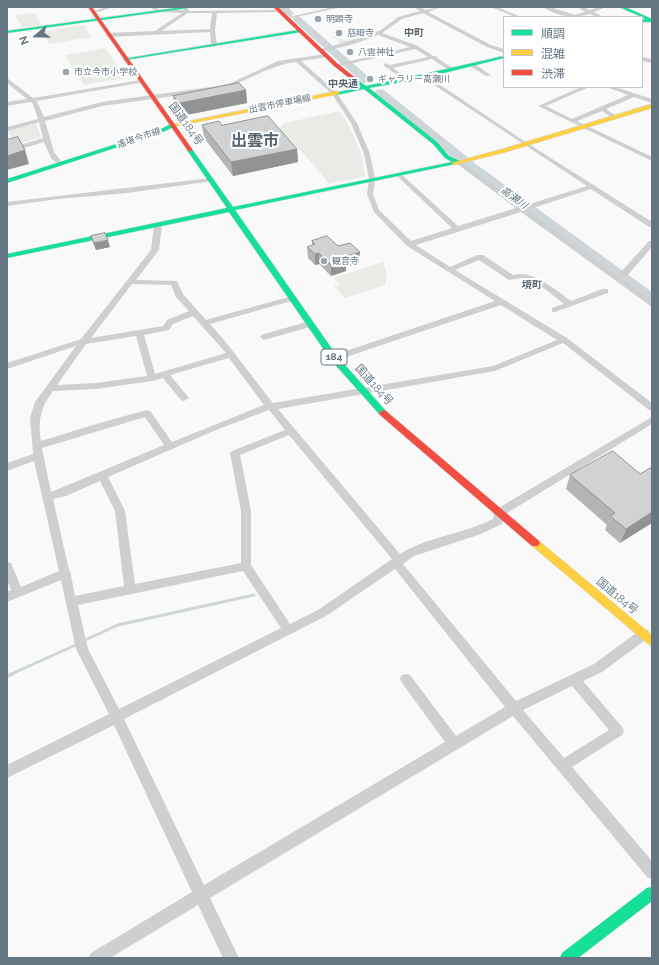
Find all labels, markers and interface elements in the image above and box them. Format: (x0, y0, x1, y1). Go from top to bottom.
marker: 明顕寺 (313, 14, 323, 24)
place label: 明顕寺 (326, 14, 353, 24)
north arrow (16, 16, 56, 56)
legend (503, 16, 643, 88)
district label: 中町 (404, 27, 424, 39)
text: 順調 (541, 27, 565, 41)
marker: 慈眼寺 (334, 28, 344, 38)
place label: 慈眼寺 (347, 28, 374, 38)
text: N (17, 34, 32, 46)
marker: 八雲神社 (345, 47, 355, 57)
place label: 八雲神社 (358, 47, 394, 57)
text: 混雑 (541, 47, 565, 61)
marker: 市立今市小学校 (61, 67, 71, 77)
place label: 市立今市小学校 (74, 67, 137, 77)
text: 渋滞 (541, 67, 565, 81)
marker: ギャラリー高瀬川 (365, 74, 375, 84)
place label: ギャラリー高瀬川 (378, 74, 450, 84)
district label: 中央通 (328, 78, 358, 90)
street label: 出雲市停車場線 (248, 93, 312, 115)
street label: 国道184号 (166, 100, 206, 148)
street label: 遙堪今市線 (116, 126, 162, 150)
district label: 出雲市 (231, 131, 279, 151)
water label: 高瀬川 (498, 184, 530, 212)
marker: 観音寺 (319, 256, 329, 266)
place label: 観音寺 (332, 256, 359, 266)
district label: 境町 (522, 279, 542, 291)
road number: 184 (321, 349, 347, 365)
street label: 国道184号 (352, 362, 396, 408)
street label: 国道184号 (594, 575, 640, 617)

